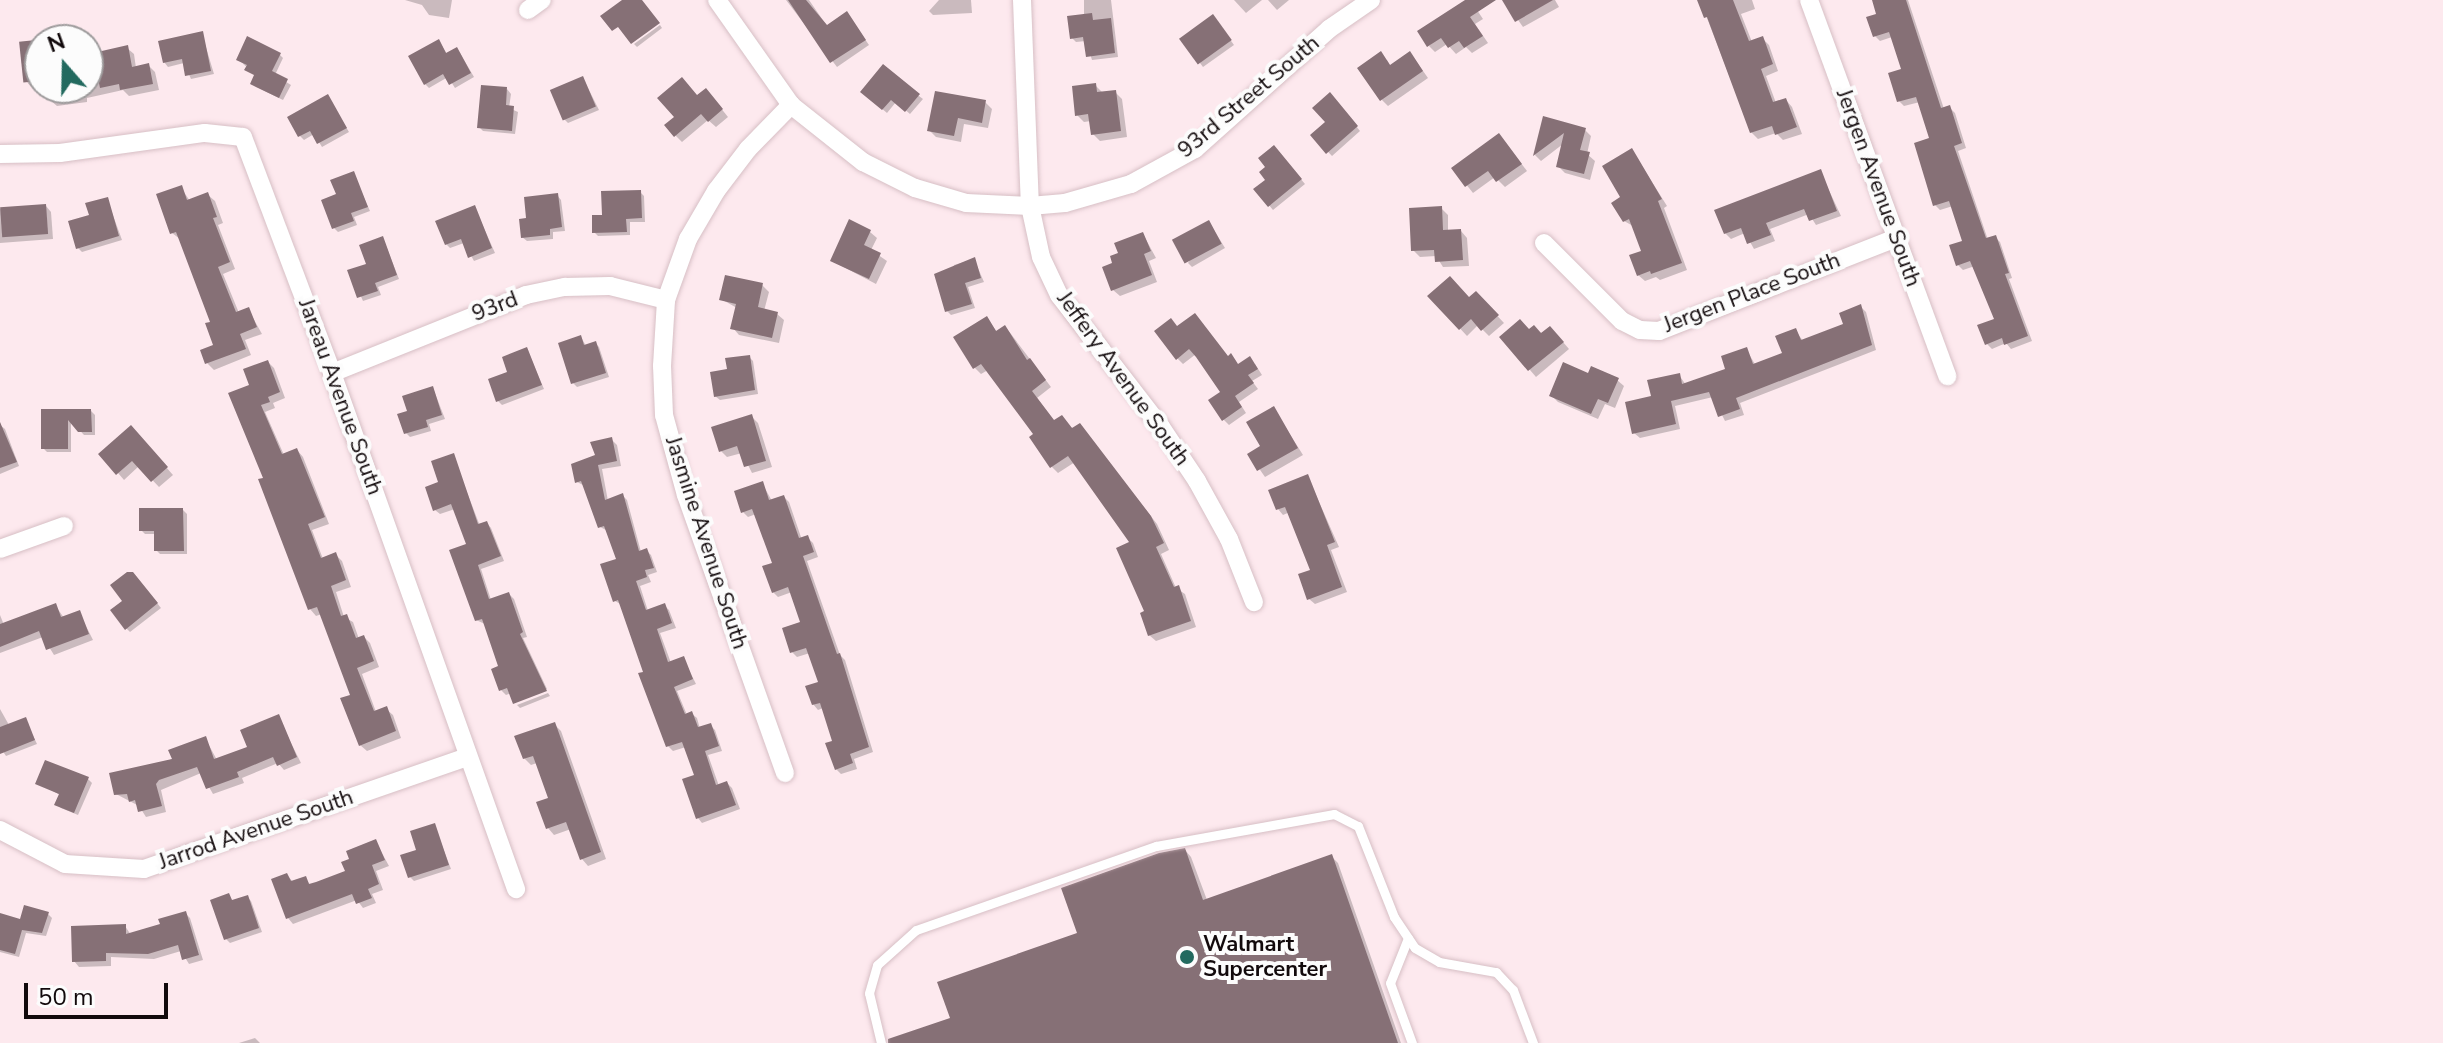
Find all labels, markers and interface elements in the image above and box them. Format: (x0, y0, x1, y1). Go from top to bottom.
north arrow (24, 24, 104, 104)
text: N (44, 26, 69, 60)
street label: 93rd Street South (1173, 30, 1325, 164)
street label: Jergen Avenue South (1830, 86, 1926, 290)
street label: Jergen Place South (1660, 247, 1844, 339)
street label: 93rd (468, 286, 522, 328)
street label: Jeffery Avenue South (1051, 287, 1195, 471)
street label: Jareau Avenue South (292, 295, 388, 499)
street label: Jasmine Avenue South (659, 433, 753, 653)
street label: Jarrod Avenue South (155, 784, 357, 876)
place label: Walmart Supercenter (1203, 931, 1327, 982)
marker: Walmart Supercenter (1178, 948, 1196, 966)
scale bar (28, 967, 172, 1017)
text: 50 m (38, 981, 94, 1013)

